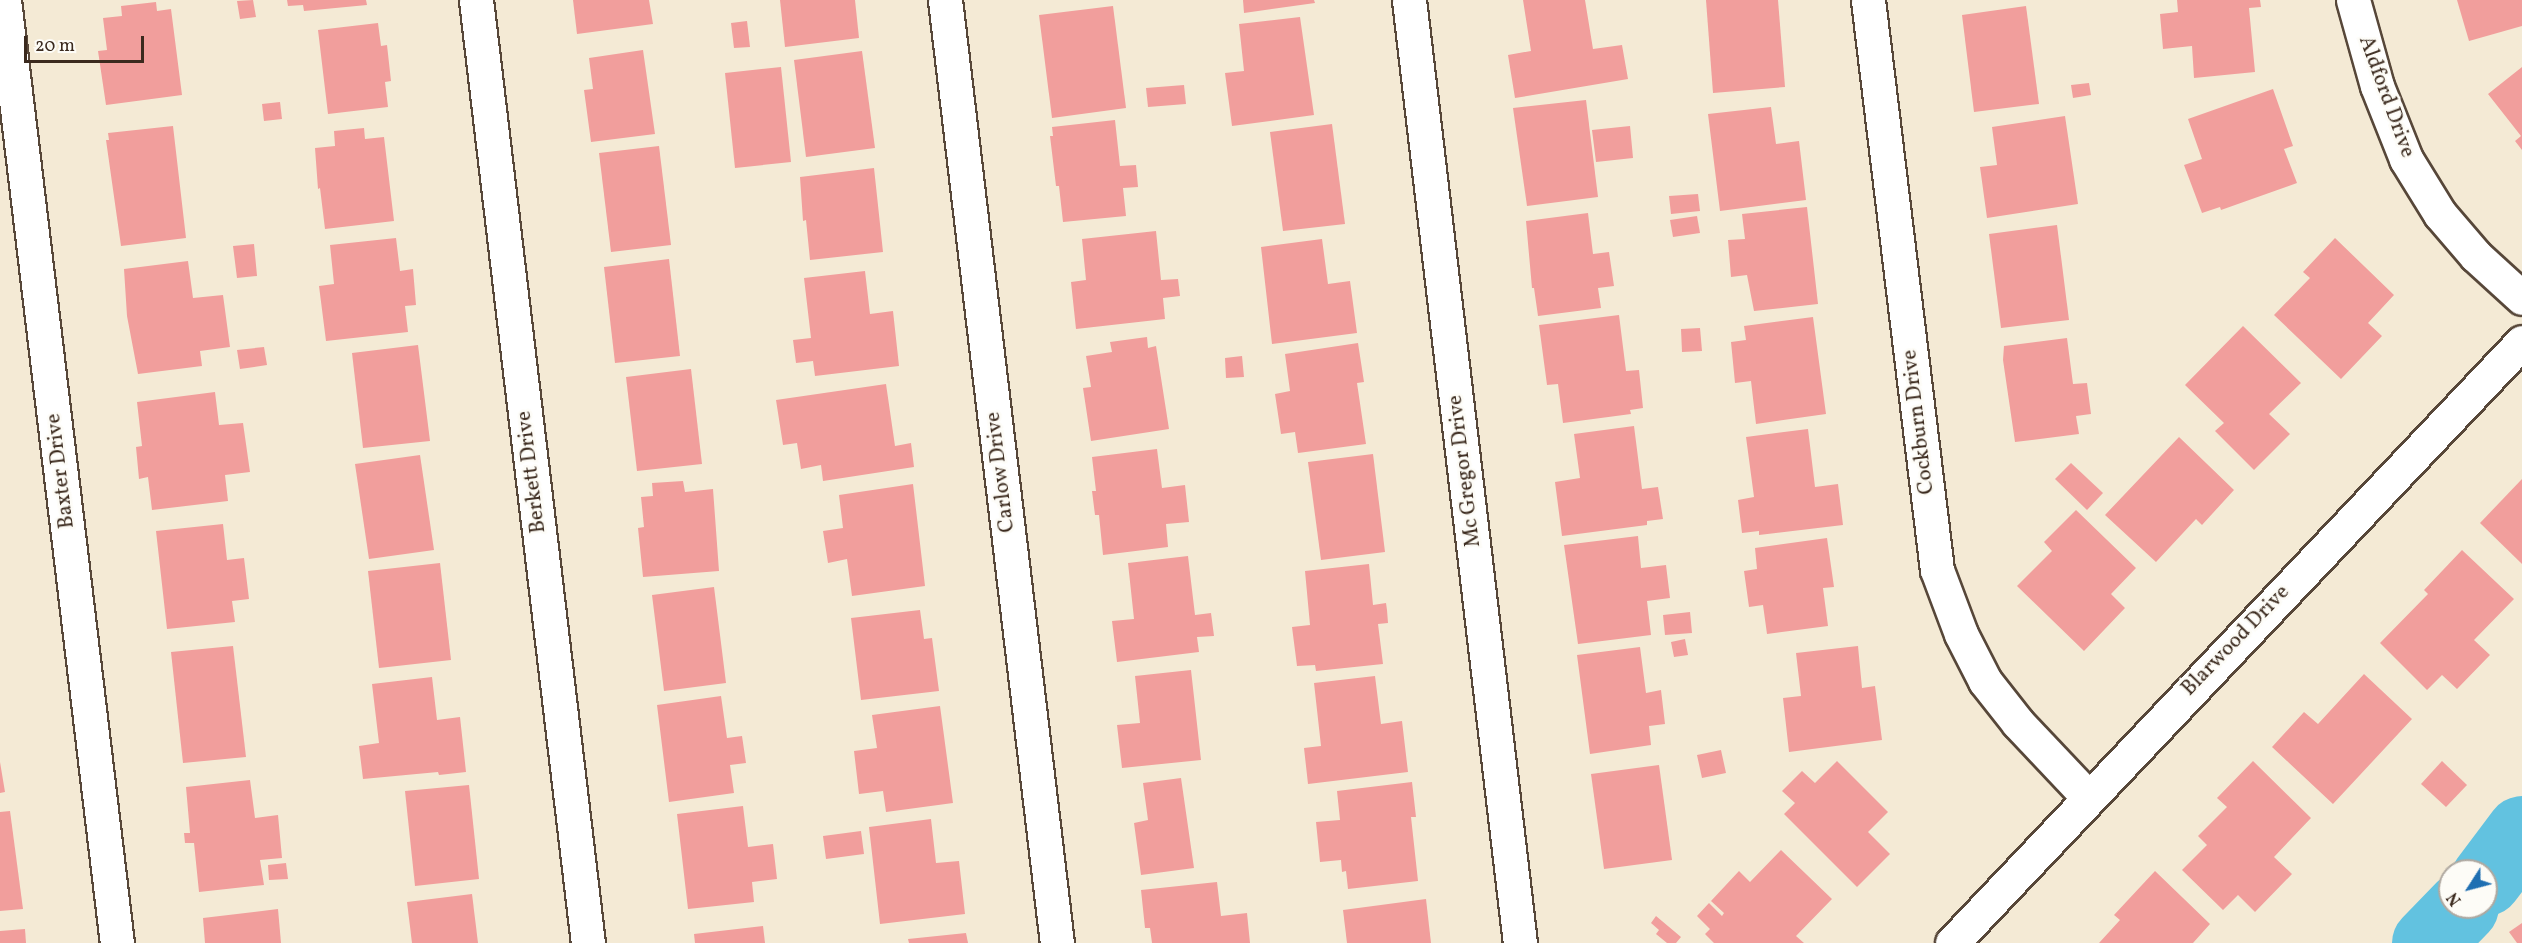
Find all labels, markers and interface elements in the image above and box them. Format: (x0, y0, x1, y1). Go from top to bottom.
scale bar (27, 24, 147, 62)
street label: Aldford Drive (2352, 33, 2420, 161)
text: 20 m (35, 34, 75, 59)
street label: Cockburn Drive (1898, 348, 1940, 496)
street label: Mc Gregor Drive (1443, 394, 1487, 548)
street label: Berkett Drive (512, 409, 552, 535)
street label: Carlow Drive (981, 410, 1021, 534)
street label: Baxter Drive (41, 412, 81, 530)
street label: Blarwood Drive (2177, 580, 2295, 702)
north arrow (2438, 859, 2498, 919)
text: N (2443, 887, 2467, 910)

